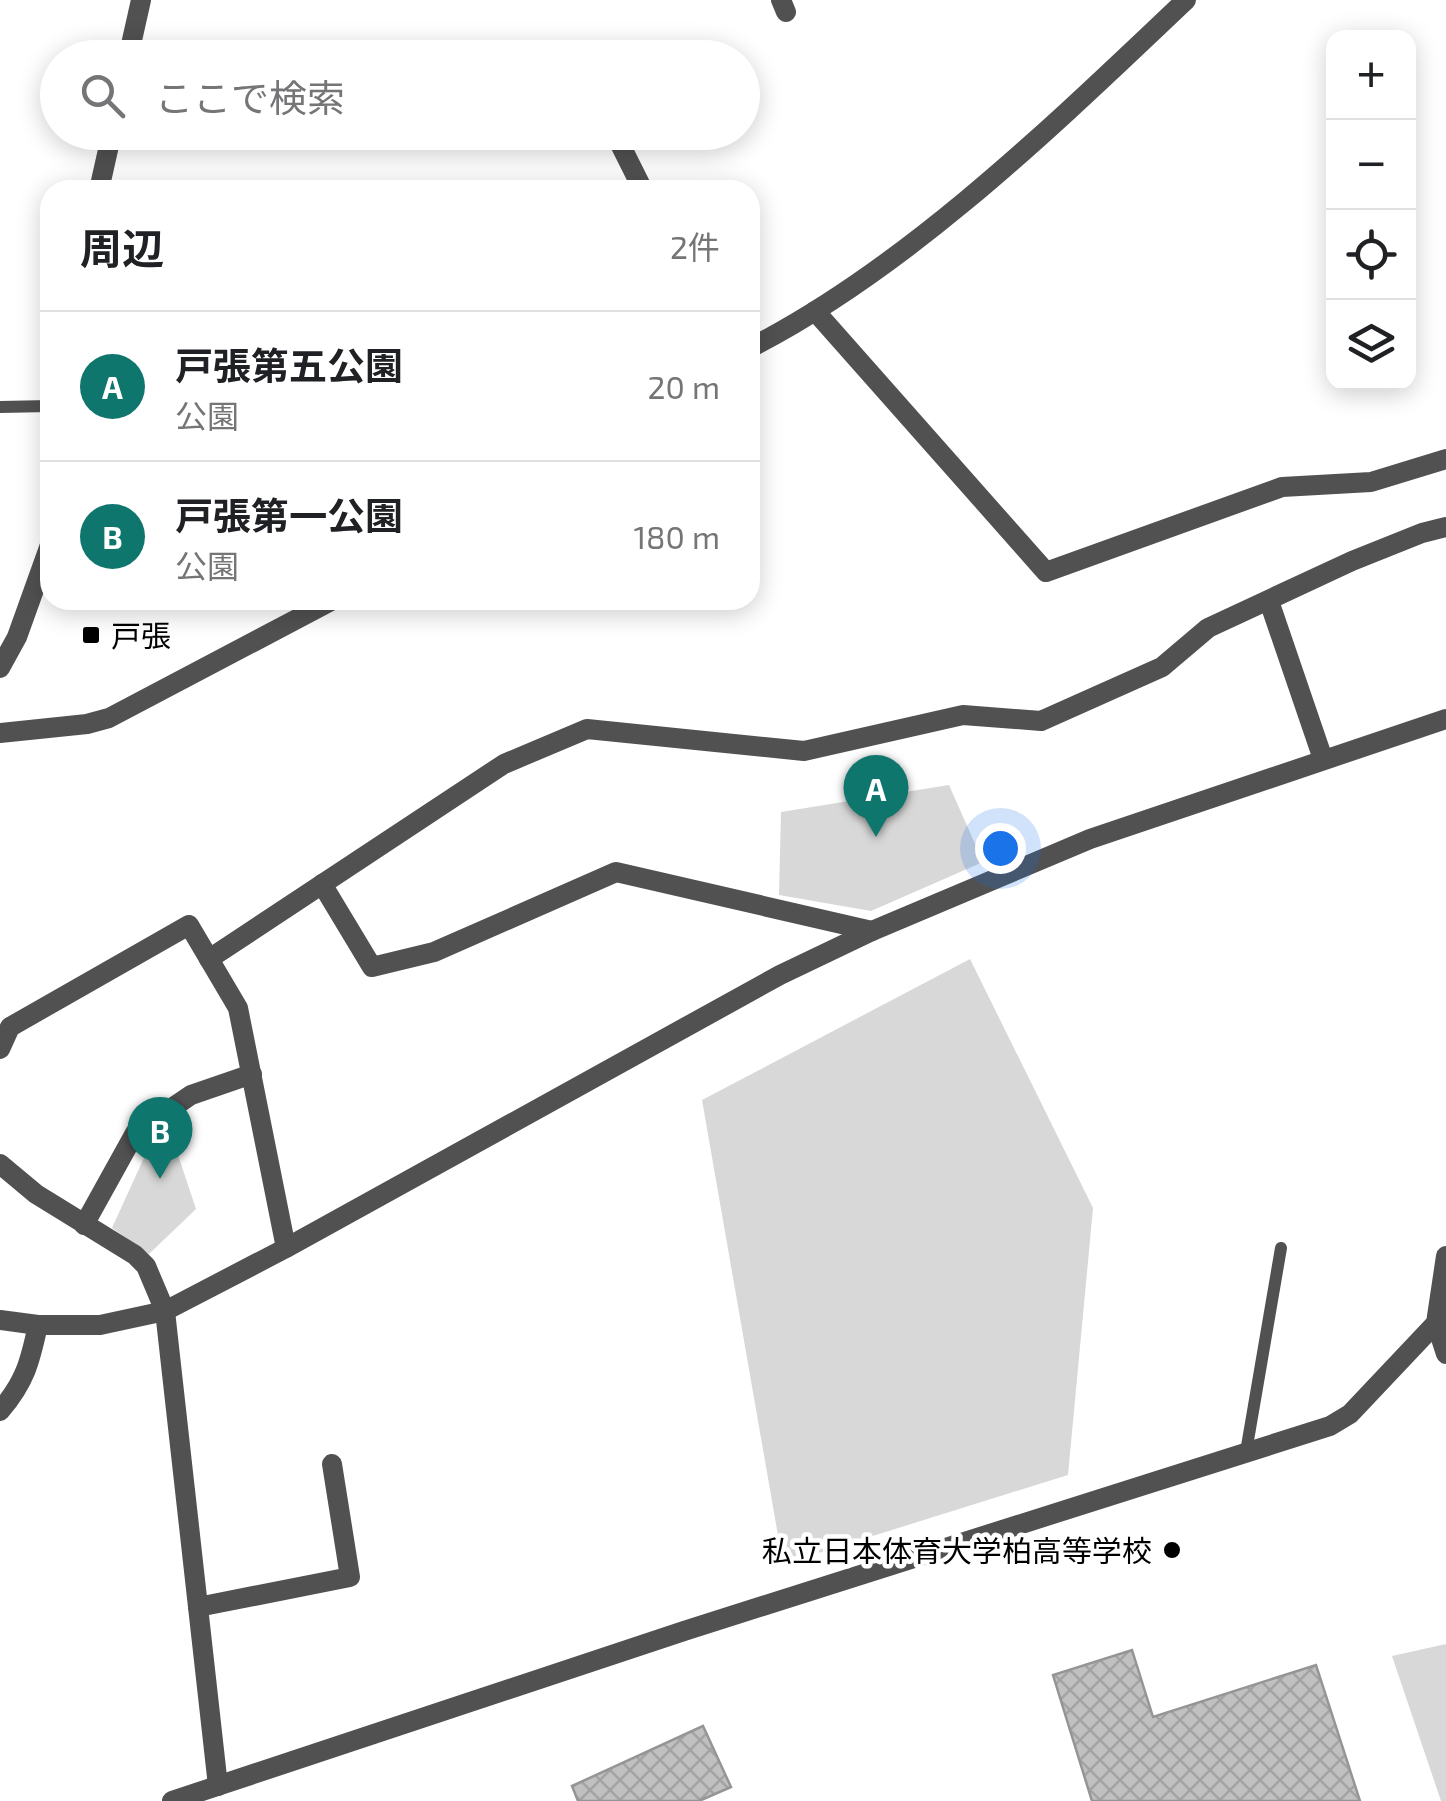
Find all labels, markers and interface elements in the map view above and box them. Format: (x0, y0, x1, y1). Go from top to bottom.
map controls (1326, 30, 1416, 390)
button: + (1326, 30, 1416, 120)
search box (40, 40, 760, 150)
icon: search (75, 68, 130, 123)
text: ここで検索 (155, 74, 345, 120)
button: − (1326, 120, 1416, 210)
button: locate (1326, 210, 1416, 300)
text: 周辺 (80, 222, 164, 272)
text: 2件 (670, 227, 720, 265)
button: layers (1326, 300, 1416, 390)
text: 戸張第五公園 (175, 342, 403, 388)
text: A (102, 367, 123, 405)
text: 20 m (648, 367, 720, 405)
text: 公園 (175, 396, 239, 434)
text: 戸張第一公園 (175, 492, 403, 538)
text: B (102, 517, 123, 555)
text: 180 m (633, 517, 720, 555)
text: 公園 (175, 546, 239, 584)
place label: 戸張 (111, 617, 171, 653)
marker: 戸張 (80, 624, 102, 646)
pin: A (844, 754, 908, 837)
your location (975, 823, 1026, 874)
pin: B (128, 1096, 192, 1179)
place label: 私立日本体育大学柏高等学校 (762, 1532, 1152, 1568)
marker: 私立日本体育大学柏高等学校 (1161, 1539, 1183, 1561)

